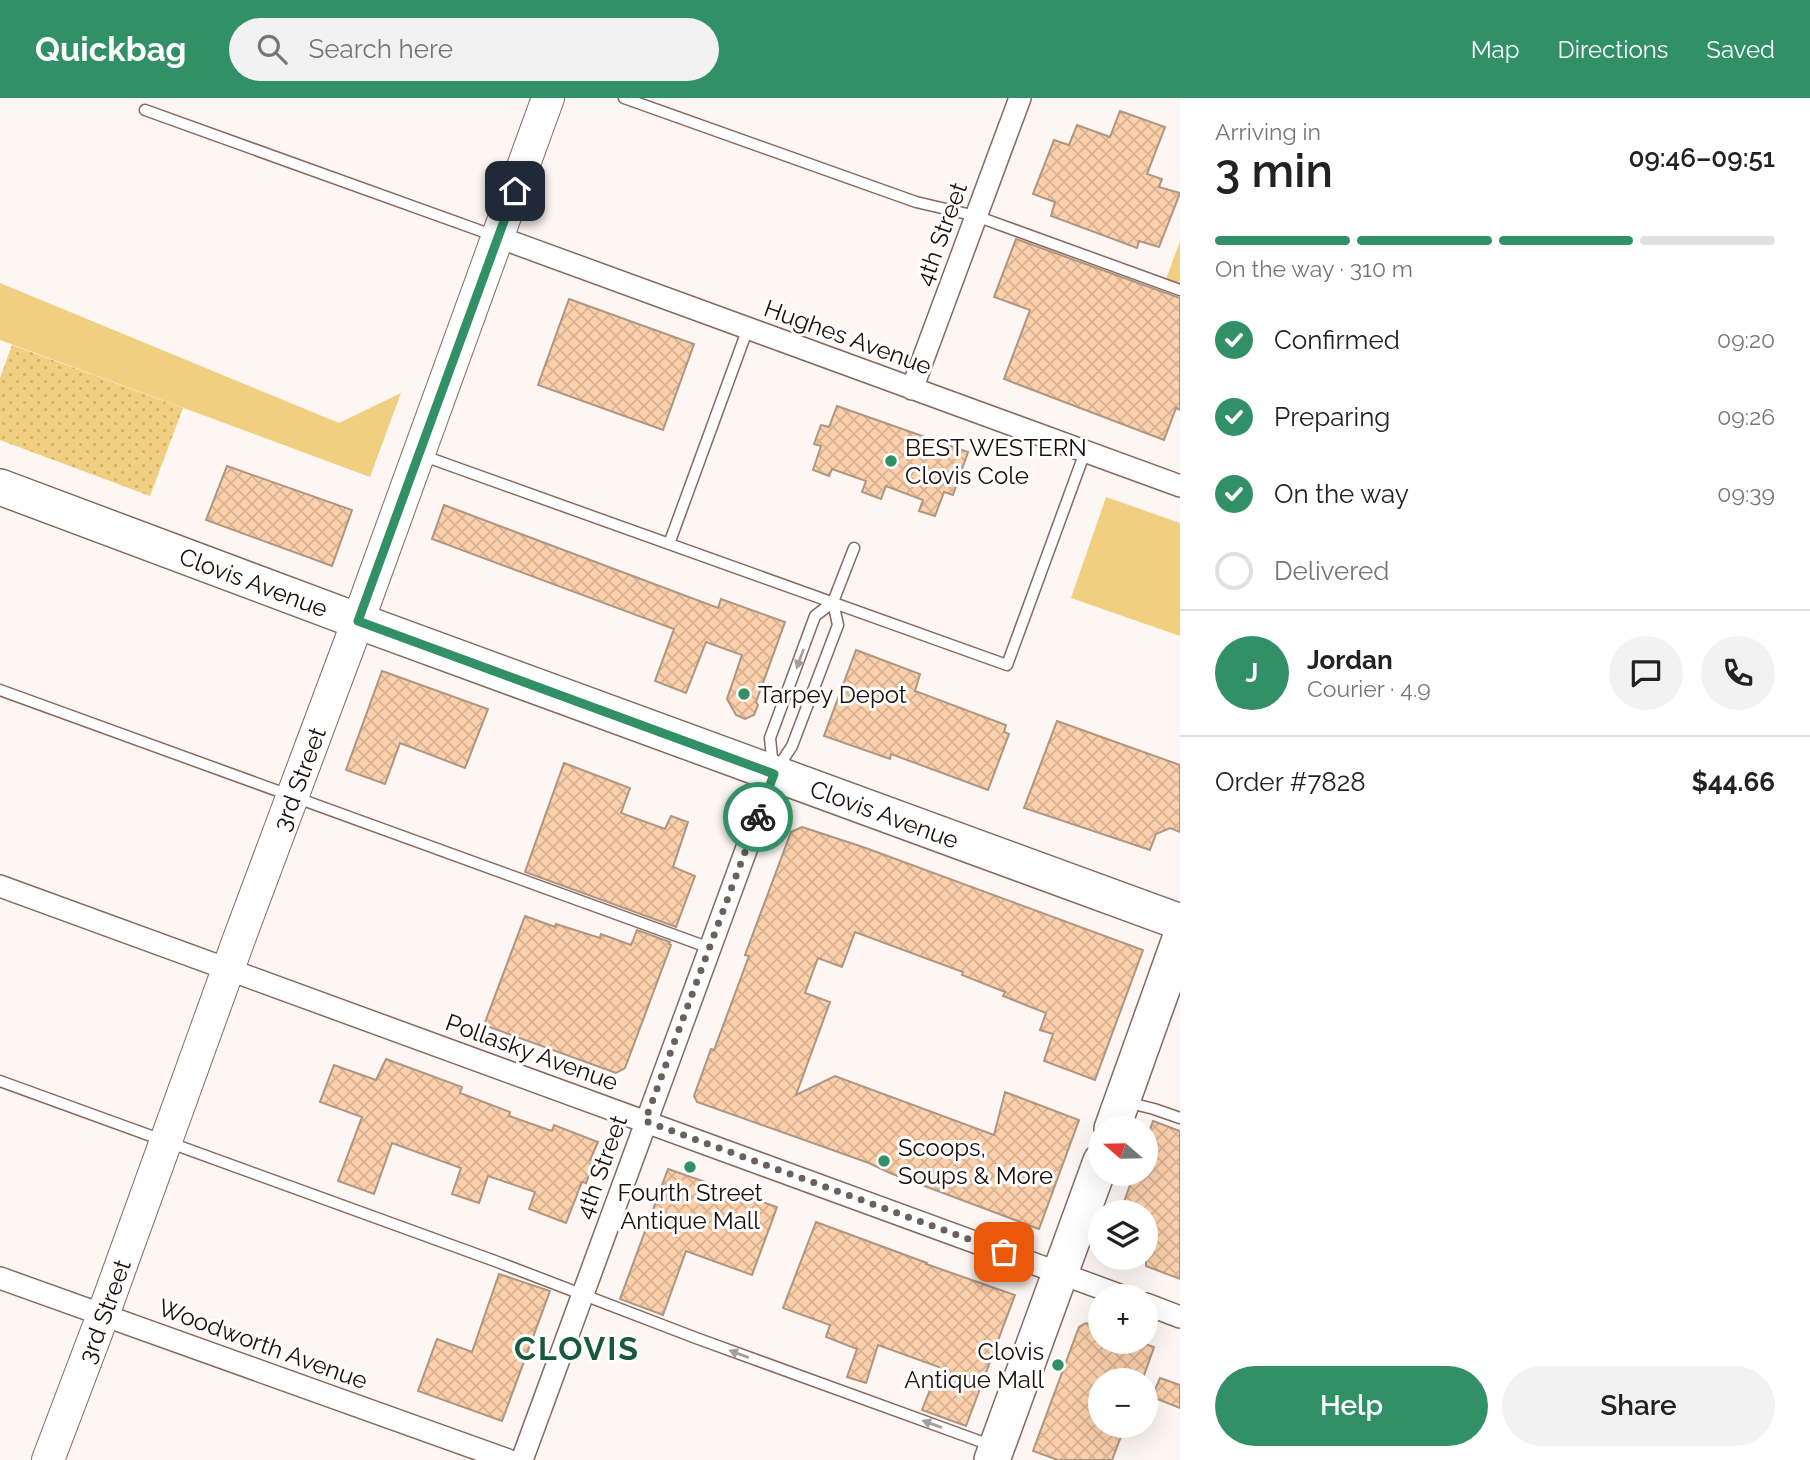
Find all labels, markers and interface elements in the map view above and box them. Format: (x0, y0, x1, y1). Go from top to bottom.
search box (229, 18, 719, 81)
text: Quickbag (35, 30, 187, 69)
icon: search (253, 30, 291, 68)
text: Search here (309, 34, 453, 64)
text: Map (1471, 35, 1520, 64)
text: Directions (1558, 35, 1668, 64)
text: Saved (1706, 35, 1775, 64)
text: Arriving in (1215, 118, 1321, 145)
text: 09:46–09:51 (1628, 143, 1775, 173)
text: 3 min (1215, 144, 1333, 198)
pin (485, 161, 545, 221)
icon: home (496, 172, 534, 210)
street label: 4th Street (909, 178, 973, 290)
text: On the way · 310 m (1215, 255, 1413, 282)
street label: Hughes Avenue (760, 293, 936, 381)
icon: check (1215, 321, 1253, 359)
text: Confirmed (1274, 325, 1400, 355)
text: 09:20 (1717, 326, 1775, 353)
icon: check (1215, 398, 1253, 436)
text: Preparing (1274, 402, 1390, 432)
text: 09:26 (1717, 403, 1775, 430)
place label: BEST WESTERN Clovis Cole (905, 433, 1087, 490)
marker: BEST WESTERN Clovis Cole (883, 453, 899, 469)
icon: check (1215, 475, 1253, 513)
text: On the way (1274, 479, 1409, 509)
text: 09:39 (1717, 480, 1775, 507)
street label: Clovis Avenue (176, 541, 332, 623)
text: Delivered (1274, 556, 1389, 586)
button: chat (1609, 636, 1683, 710)
button: phone (1701, 636, 1775, 710)
text: Jordan (1307, 645, 1393, 675)
one-way arrow (794, 648, 805, 669)
text: J (1246, 658, 1258, 688)
text: Courier · 4.9 (1307, 675, 1431, 702)
place label: Tarpey Depot (758, 680, 907, 709)
marker: Tarpey Depot (736, 686, 752, 702)
street label: 3rd Street (266, 723, 332, 835)
text: Order #7828 (1215, 767, 1366, 797)
text: $44.66 (1691, 767, 1775, 797)
street label: Clovis Avenue (806, 773, 963, 854)
courier (723, 782, 793, 852)
icon: bike (739, 798, 777, 836)
street label: Pollasky Avenue (442, 1007, 622, 1097)
street label: 4th Street (569, 1111, 633, 1223)
north arrow (1088, 1116, 1158, 1186)
map controls (1088, 1116, 1158, 1438)
place label: Scoops, Soups & More (898, 1133, 1053, 1190)
marker: Scoops, Soups & More (876, 1153, 892, 1169)
marker: Fourth Street Antique Mall (682, 1159, 698, 1175)
place label: Fourth Street Antique Mall (617, 1178, 763, 1235)
button: layers (1088, 1200, 1158, 1270)
pin (974, 1222, 1034, 1282)
icon: bag (985, 1233, 1023, 1271)
street label: 3rd Street (72, 1255, 136, 1367)
button: + (1088, 1284, 1158, 1354)
street label: Woodworth Avenue (154, 1293, 372, 1395)
district label: CLOVIS (514, 1330, 640, 1367)
place label: Clovis Antique Mall (904, 1337, 1044, 1394)
one-way arrow (729, 1348, 750, 1359)
marker: Clovis Antique Mall (1050, 1357, 1066, 1373)
button: Help (1215, 1366, 1488, 1446)
button: Share (1502, 1366, 1775, 1446)
button: − (1088, 1368, 1158, 1438)
one-way arrow (922, 1418, 943, 1429)

